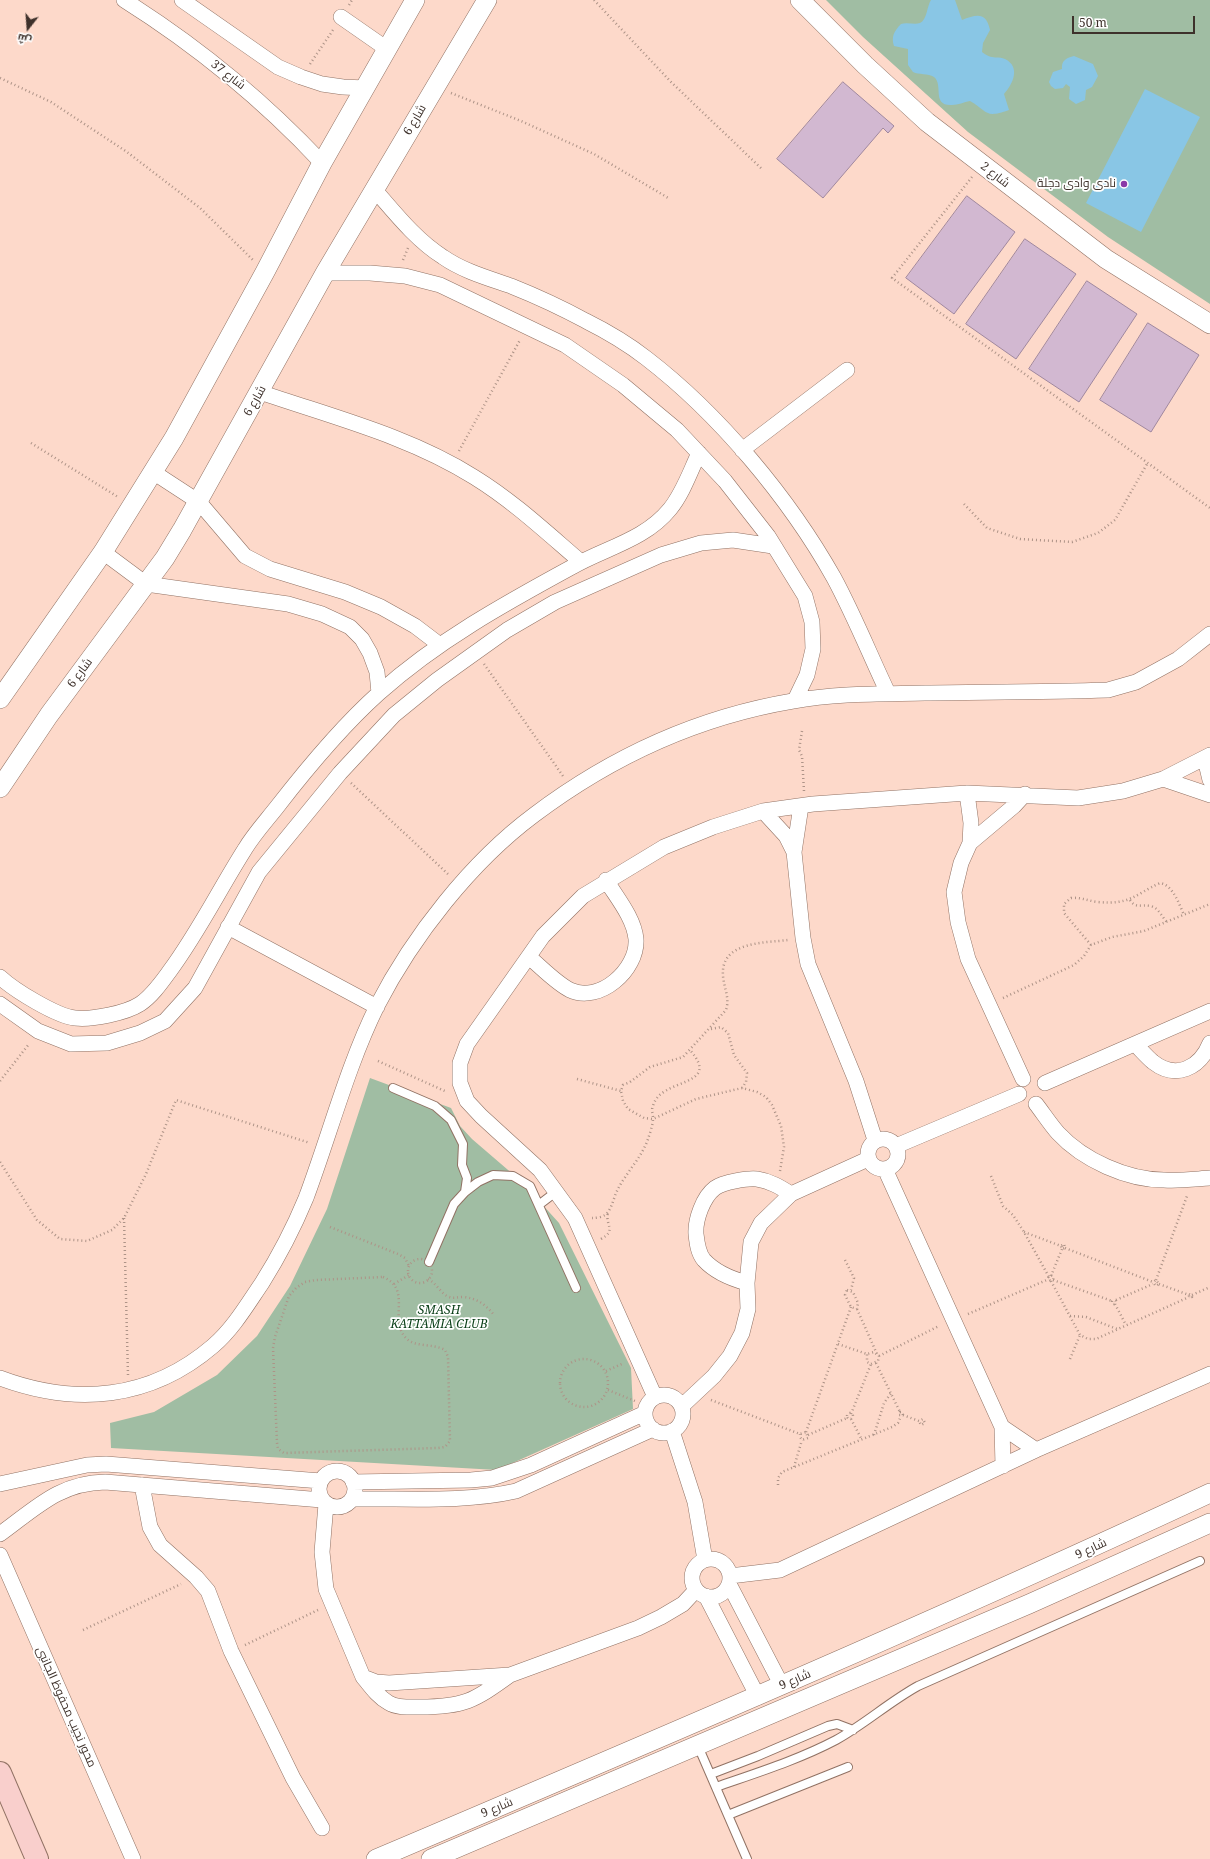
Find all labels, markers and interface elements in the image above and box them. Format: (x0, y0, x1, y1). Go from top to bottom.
north arrow (8, 8, 48, 48)
scale bar (1074, 8, 1197, 34)
text: 50 m (1079, 14, 1107, 31)
text: ش (15, 31, 33, 49)
street label: شارع 37 (208, 57, 248, 93)
street label: شارع 6 (400, 102, 430, 138)
street label: شارع 2 (978, 159, 1012, 191)
place label: نادى وادى دجلة (1037, 177, 1116, 191)
marker: نادى وادى دجلة (1119, 179, 1129, 189)
street label: شارع 6 (241, 383, 269, 419)
street label: شارع 6 (64, 655, 96, 691)
park label: SMASH KATTAMIA CLUB (390, 1304, 488, 1332)
street label: شارع 9 (1073, 1535, 1109, 1563)
street label: محور نجيب محفوظ الجانبى (33, 1644, 99, 1770)
street label: شارع 9 (777, 1667, 813, 1693)
street label: شارع 9 (479, 1795, 515, 1821)

